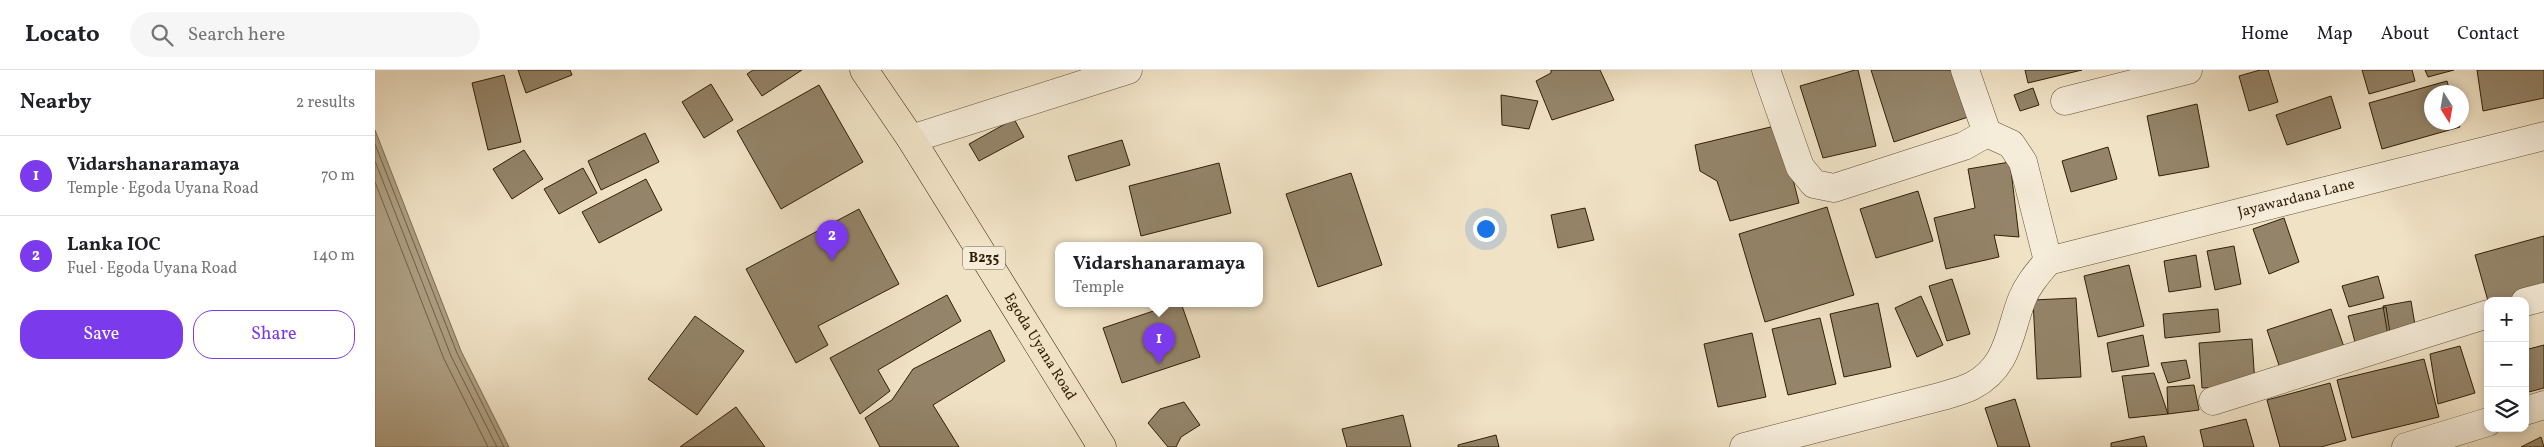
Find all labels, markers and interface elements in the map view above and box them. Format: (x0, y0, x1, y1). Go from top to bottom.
search box (130, 12, 480, 57)
text: Locato (25, 18, 100, 52)
icon: search (148, 21, 176, 49)
text: Search here (188, 22, 285, 48)
text: Home (2241, 22, 2289, 47)
text: Map (2317, 22, 2353, 47)
text: About (2381, 22, 2429, 47)
text: Contact (2457, 22, 2519, 47)
north arrow (2424, 85, 2469, 130)
text: Nearby (20, 88, 91, 117)
text: 2 results (296, 92, 355, 114)
text: Vidarshanaramaya (67, 152, 240, 178)
text: 1 (33, 165, 39, 187)
text: 70 m (321, 165, 355, 187)
street label: Jayawardana Lane (2236, 174, 2357, 223)
text: Temple · Egoda Uyana Road (67, 178, 259, 200)
your location (1473, 216, 1499, 242)
pin: 2 (816, 220, 848, 261)
text: Lanka IOC (67, 232, 161, 258)
popup (1055, 242, 1263, 307)
text: 2 (32, 245, 40, 267)
text: 140 m (313, 245, 355, 267)
road number: B235 (963, 247, 1005, 270)
text: Vidarshanaramaya (1073, 251, 1245, 277)
text: Fuel · Egoda Uyana Road (67, 258, 237, 280)
text: Temple (1073, 277, 1124, 299)
street label: Egoda Uyana Road (999, 289, 1081, 405)
map controls (2484, 297, 2529, 432)
button: + (2484, 297, 2529, 342)
button: Save (20, 310, 183, 359)
button: Share (193, 310, 355, 359)
pin: 1 (1143, 323, 1175, 364)
button: − (2484, 342, 2529, 387)
button: layers (2484, 387, 2529, 432)

